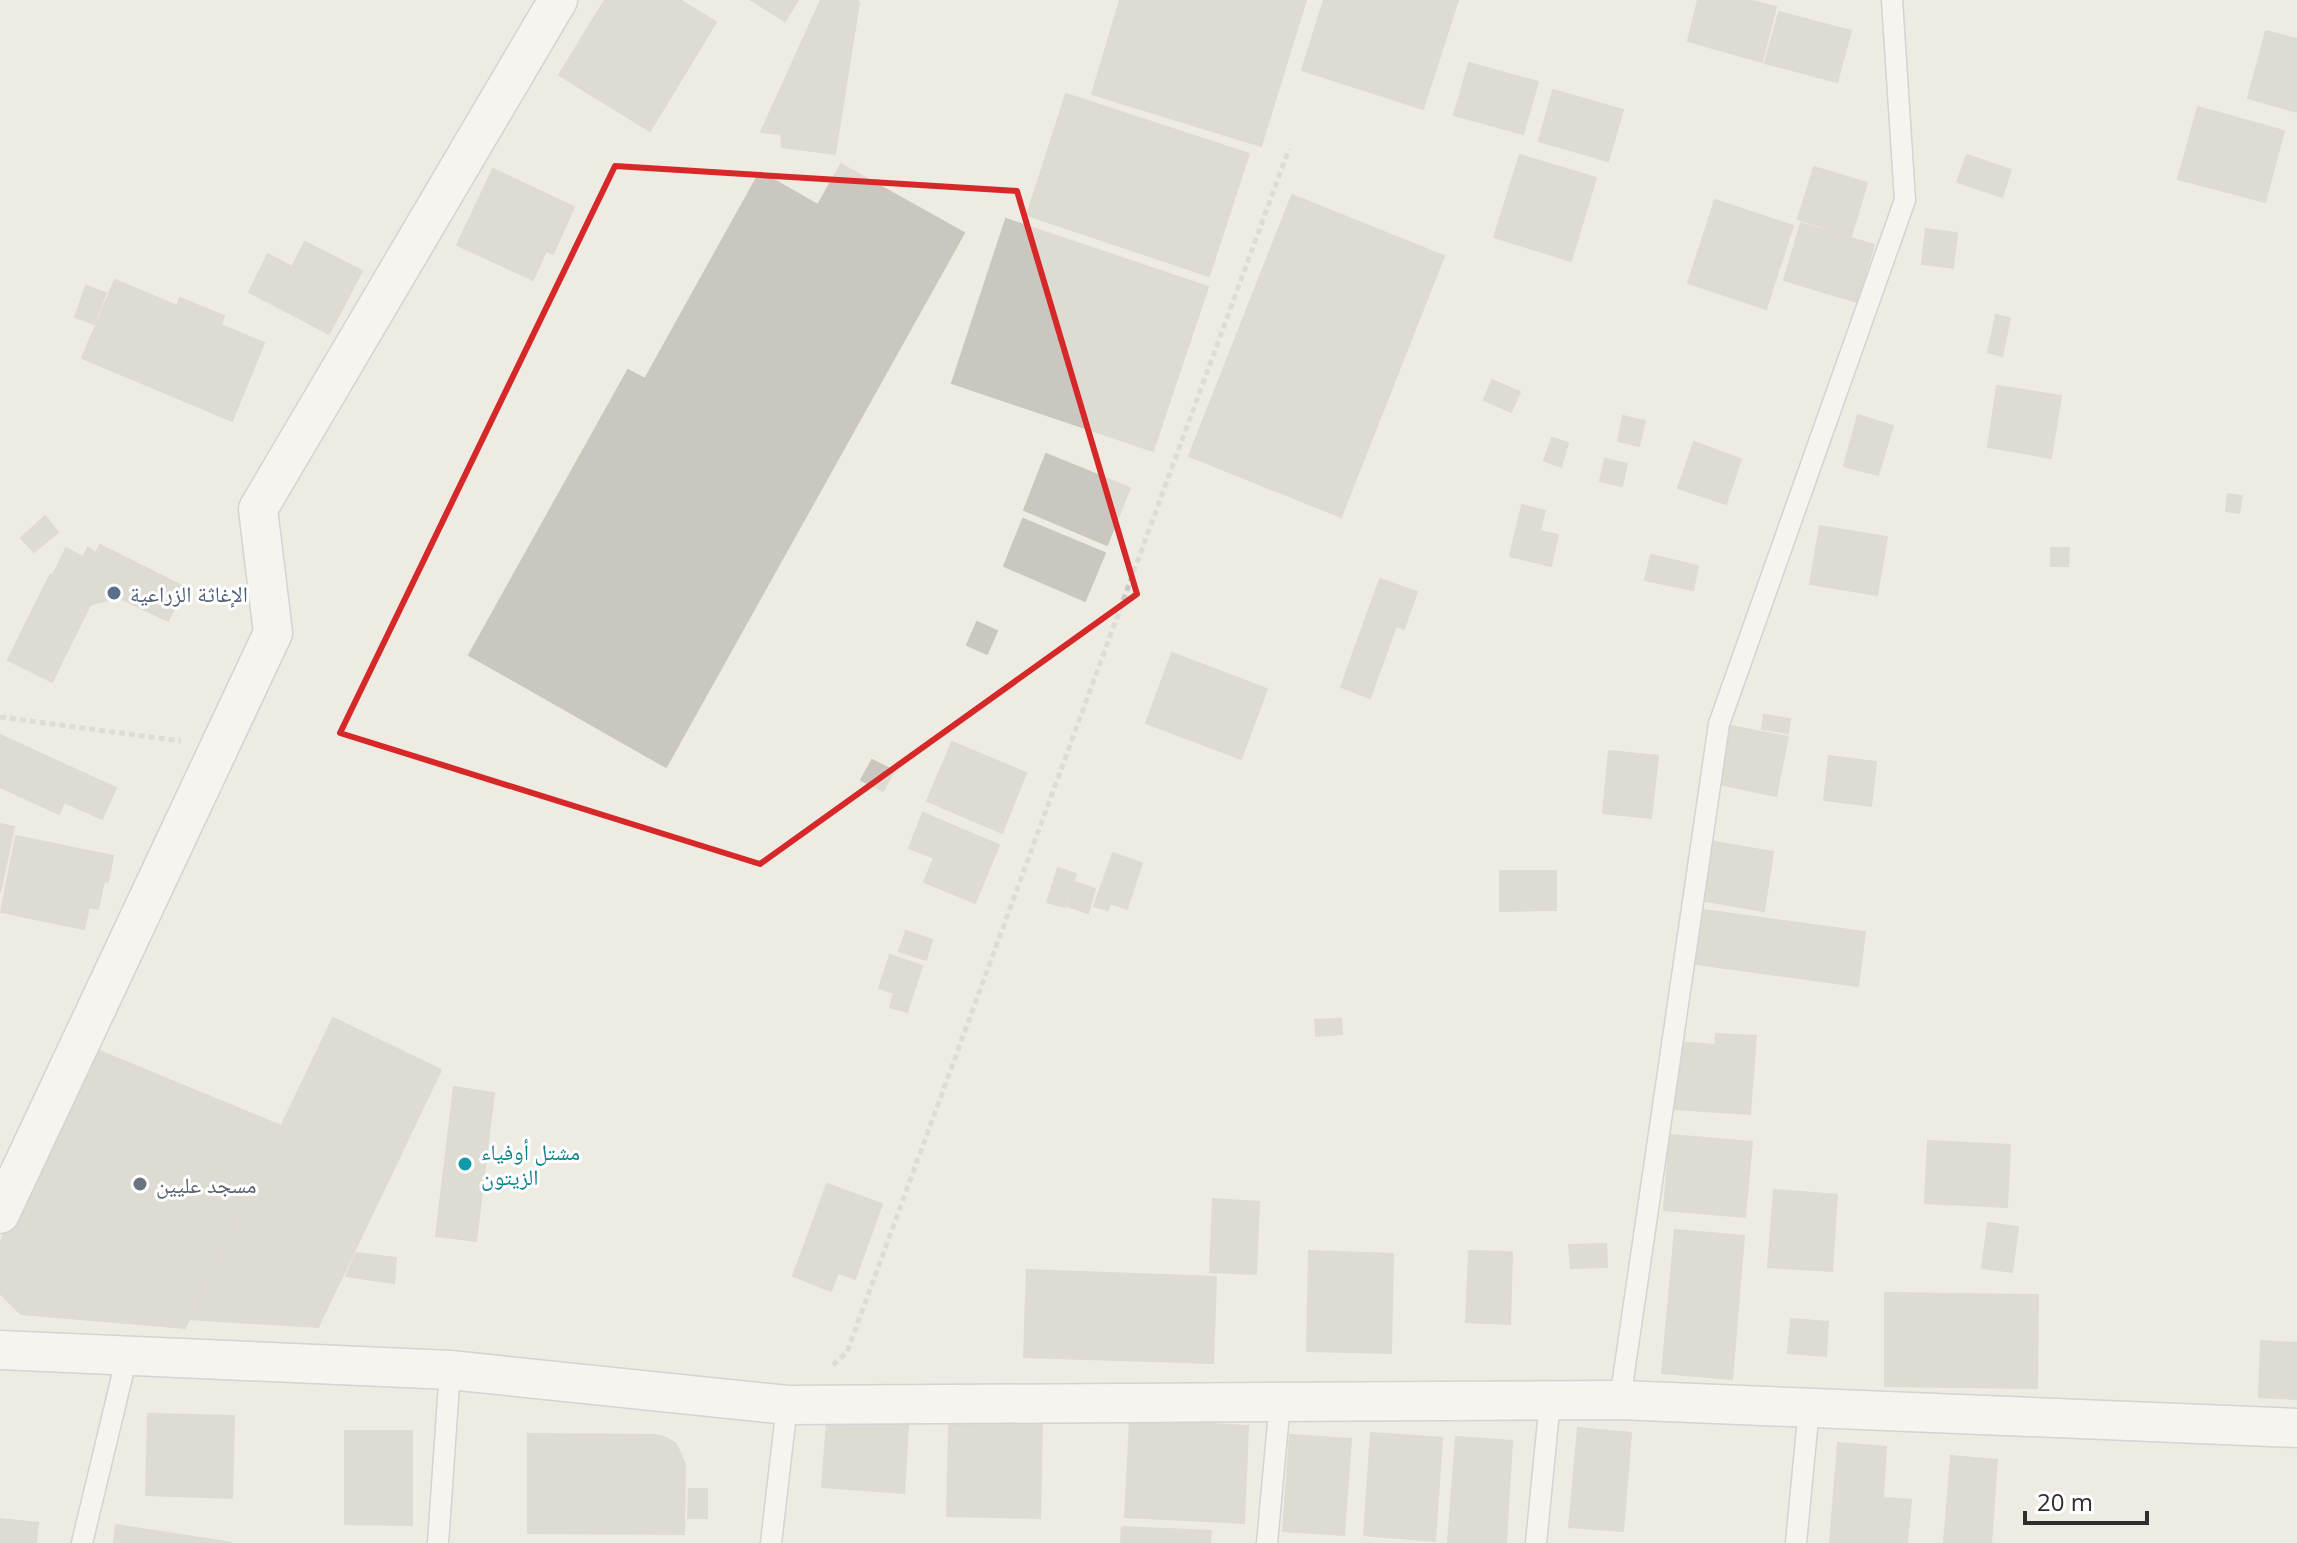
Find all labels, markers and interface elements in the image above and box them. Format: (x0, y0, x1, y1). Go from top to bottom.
place label: الإغاثة الزراعية (130, 578, 248, 608)
marker: الإغاثة الزراعية (105, 584, 123, 602)
place label: مشتل أوفياء الزيتون (481, 1136, 580, 1191)
marker: مشتل أوفياء الزيتون (456, 1155, 474, 1173)
place label: مسجد عليين (156, 1169, 257, 1199)
marker: مسجد عليين (131, 1175, 149, 1193)
scale bar (2025, 1475, 2147, 1525)
text: 20 m (2037, 1485, 2093, 1518)

